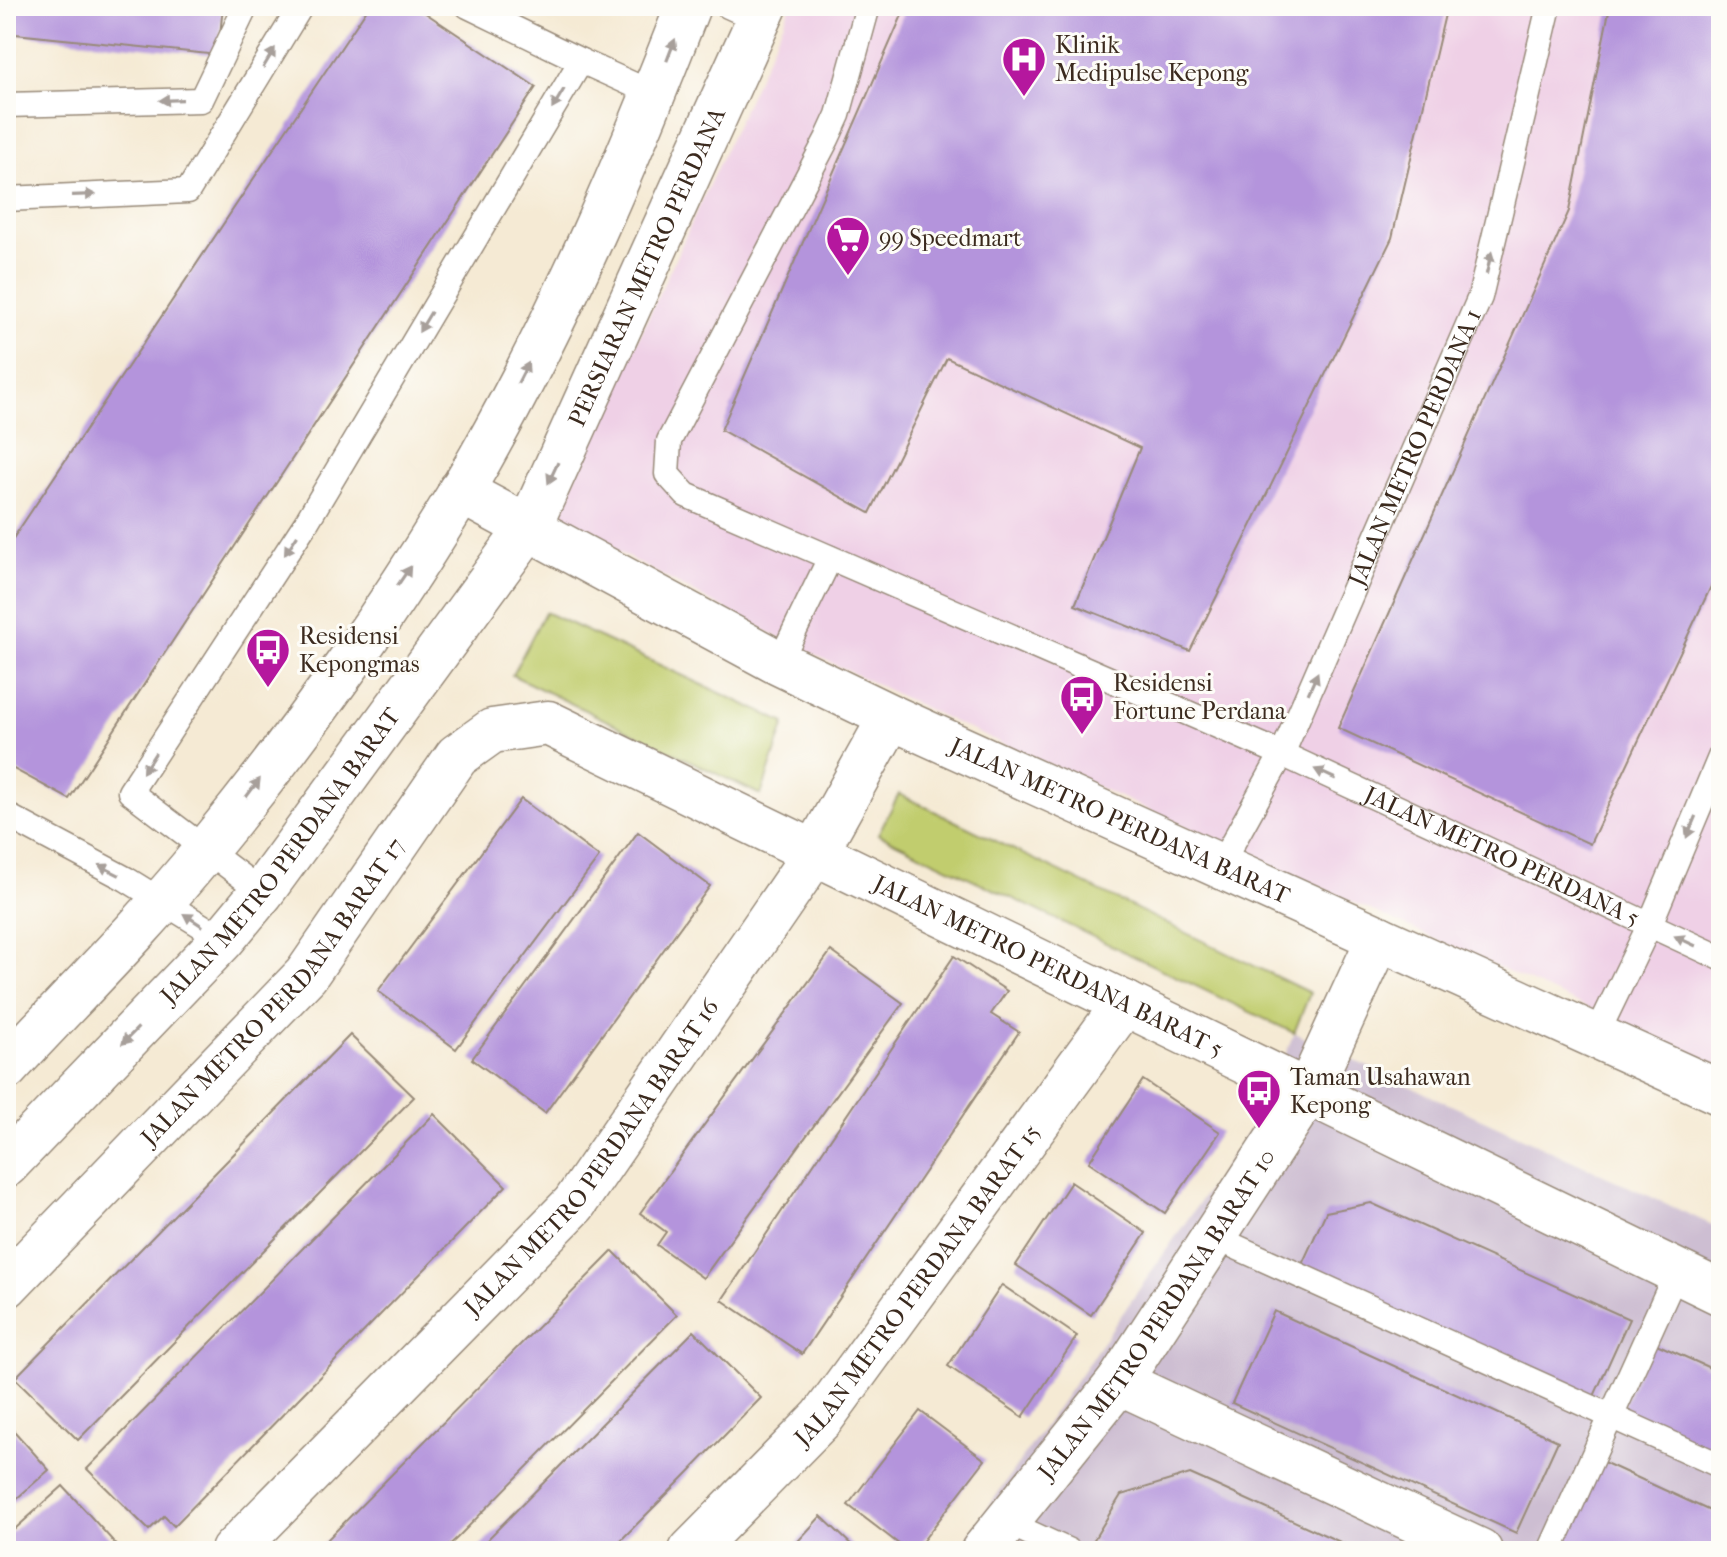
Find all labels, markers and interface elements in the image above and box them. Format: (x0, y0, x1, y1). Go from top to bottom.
place label: Klinik Medipulse Kepong (1055, 31, 1250, 87)
hospital icon: Klinik Medipulse Kepong (1000, 35, 1048, 98)
one-way arrow (665, 38, 678, 62)
one-way arrow (262, 47, 276, 69)
one-way arrow (551, 88, 565, 110)
one-way arrow (158, 94, 183, 107)
street label: PERSIARAN METRO PERDANA (562, 103, 731, 431)
one-way arrow (72, 189, 97, 202)
supermarket icon: 99 Speedmart (824, 214, 872, 277)
place label: 99 Speedmart (879, 224, 1022, 252)
one-way arrow (1483, 250, 1495, 275)
street label: JALAN METRO PERDANA 1 (1342, 305, 1487, 592)
one-way arrow (418, 311, 432, 333)
one-way arrow (517, 361, 530, 384)
one-way arrow (546, 461, 560, 485)
one-way arrow (285, 534, 299, 556)
one-way arrow (397, 566, 412, 587)
place label: Residensi Kepongmas (299, 622, 420, 678)
bus stop icon: Residensi Kepongmas (244, 626, 292, 689)
place label: Residensi Fortune Perdana (1113, 669, 1287, 725)
one-way arrow (1306, 671, 1319, 695)
bus stop icon: Residensi Fortune Perdana (1058, 673, 1106, 736)
street label: JALAN METRO PERDANA BARAT (153, 702, 406, 1011)
street label: JALAN METRO PERDANA BARAT (944, 731, 1295, 910)
one-way arrow (143, 752, 157, 774)
one-way arrow (1313, 767, 1336, 781)
one-way arrow (245, 778, 261, 798)
street label: JALAN METRO PERDANA 5 (1358, 779, 1644, 932)
one-way arrow (1684, 815, 1697, 839)
street label: JALAN METRO PERDANA BARAT 17 (134, 833, 410, 1153)
one-way arrow (97, 863, 120, 877)
street label: JALAN METRO PERDANA BARAT 5 (867, 868, 1228, 1063)
one-way arrow (182, 913, 203, 928)
one-way arrow (1674, 934, 1697, 948)
street label: JALAN METRO PERDANA BARAT 16 (457, 993, 725, 1323)
one-way arrow (121, 1026, 139, 1045)
place label: Taman Usahawan Kepong (1290, 1063, 1471, 1119)
bus stop icon: Taman Usahawan Kepong (1235, 1067, 1283, 1130)
street label: JALAN METRO PERDANA BARAT 15 (787, 1119, 1046, 1453)
street label: JALAN METRO PERDANA BARAT 10 (1031, 1144, 1281, 1487)

